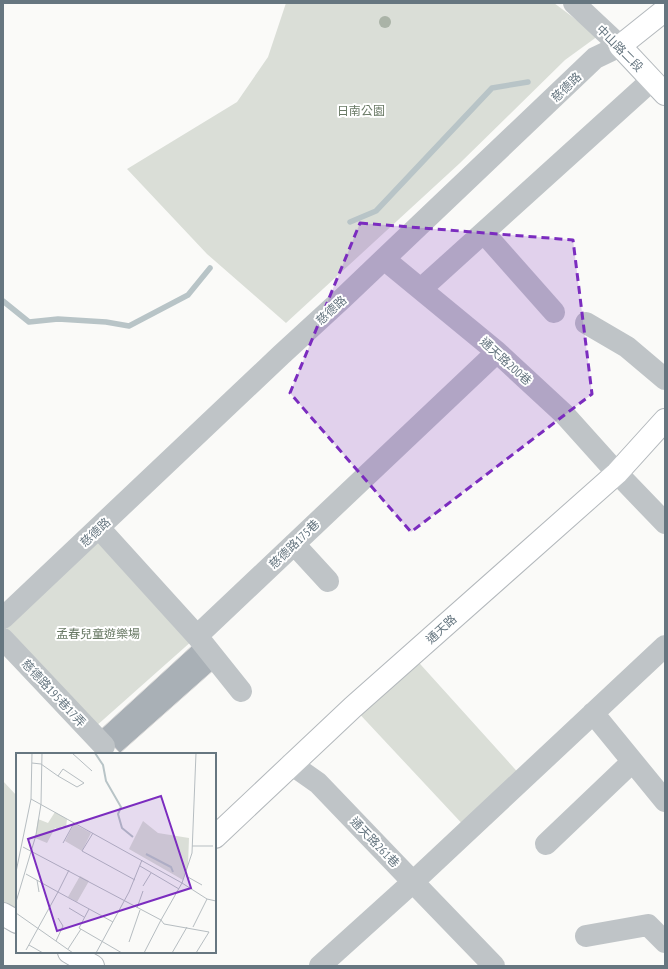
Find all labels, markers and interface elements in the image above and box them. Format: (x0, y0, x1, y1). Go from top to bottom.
street label: 中山路二段 (593, 21, 647, 75)
street label: 慈德路 (548, 69, 584, 105)
park label: 日南公園 (337, 103, 385, 118)
street label: 慈德路 (313, 292, 349, 328)
street label: 通天路200巷 (477, 334, 535, 388)
street label: 慈德路 (77, 514, 113, 550)
street label: 慈德路175巷 (266, 516, 322, 572)
street label: 通天路 (423, 611, 459, 647)
park label: 孟春兒童遊樂場 (56, 626, 140, 641)
street label: 慈德路195巷17弄 (19, 656, 89, 730)
inset map (16, 753, 216, 953)
street label: 通天路261巷 (347, 814, 403, 870)

